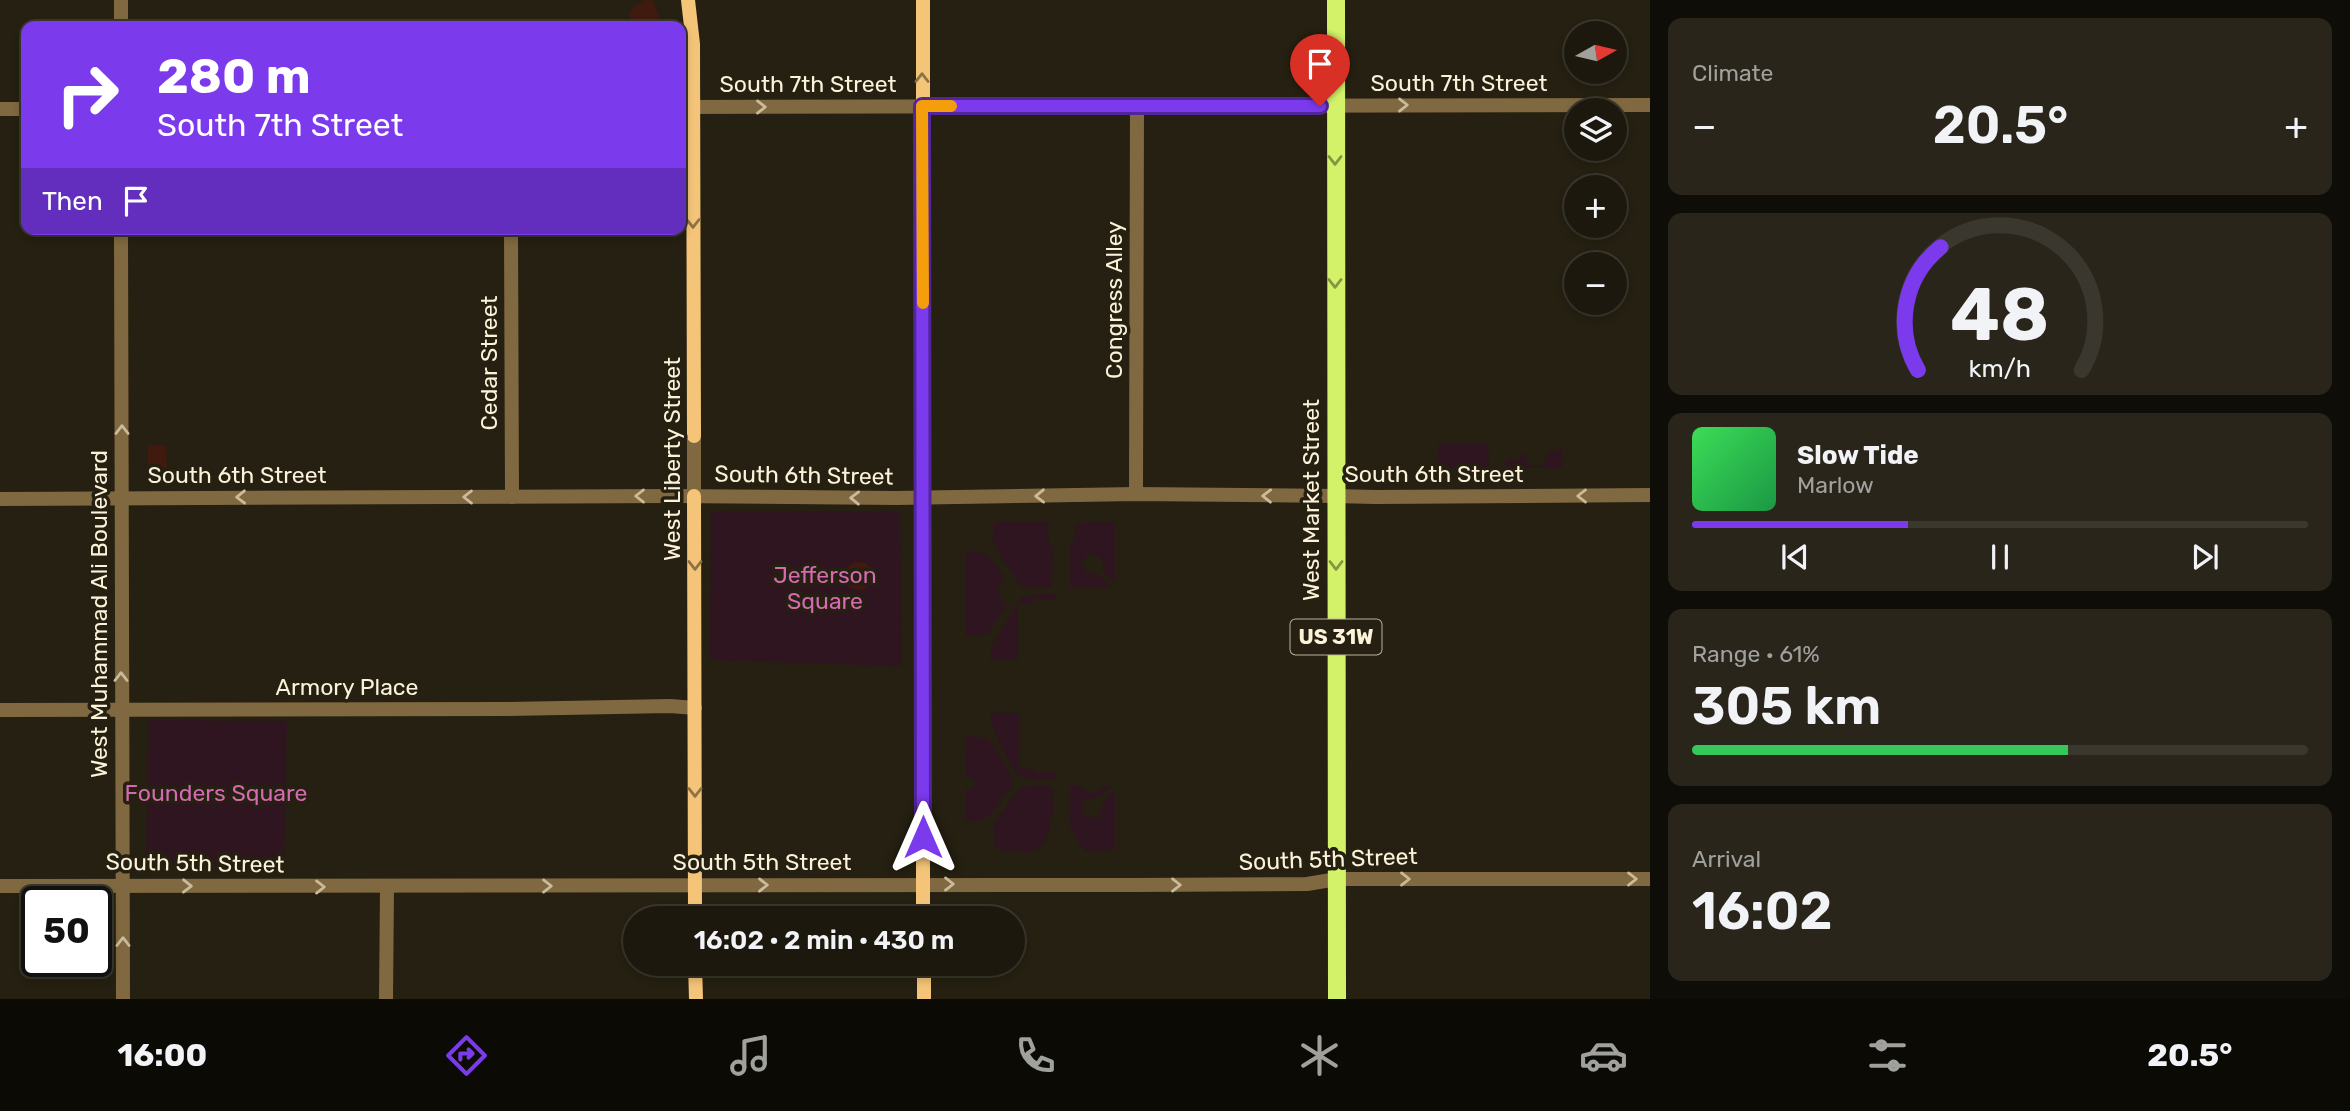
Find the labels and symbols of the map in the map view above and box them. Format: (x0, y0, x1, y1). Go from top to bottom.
north arrow (1564, 21, 1628, 84)
pin (1290, 34, 1350, 106)
street label: South 7th Street (1371, 69, 1547, 97)
street label: South 7th Street (720, 70, 896, 98)
one-way arrow (914, 72, 930, 83)
one-way arrow (1398, 97, 1408, 113)
one-way arrow (756, 99, 767, 115)
one-way arrow (1327, 155, 1343, 166)
one-way arrow (685, 218, 701, 228)
street label: Congress Alley (1100, 221, 1128, 379)
one-way arrow (1327, 278, 1343, 288)
street label: Cedar Street (475, 296, 503, 430)
street label: West Liberty Street (658, 357, 686, 561)
street label: West Market Street (1297, 399, 1325, 601)
one-way arrow (114, 424, 130, 435)
street label: West Muhammad Ali Boulevard (85, 450, 113, 778)
street label: South 6th Street (714, 459, 894, 491)
street label: South 6th Street (1345, 460, 1524, 488)
street label: South 6th Street (148, 461, 327, 489)
one-way arrow (634, 488, 645, 504)
one-way arrow (1034, 488, 1044, 504)
one-way arrow (1261, 488, 1272, 504)
one-way arrow (1576, 488, 1587, 504)
one-way arrow (235, 489, 246, 505)
one-way arrow (463, 489, 473, 505)
one-way arrow (849, 490, 860, 506)
one-way arrow (687, 560, 703, 570)
one-way arrow (1328, 560, 1344, 570)
park label: Jefferson Square (773, 561, 877, 615)
road number: US 31W (1290, 620, 1382, 654)
one-way arrow (113, 671, 129, 682)
street label: Armory Place (276, 673, 418, 701)
park label: Founders Square (125, 779, 307, 807)
one-way arrow (687, 787, 703, 798)
position arrow (886, 800, 960, 874)
street label: South 5th Street (1238, 842, 1418, 876)
street label: South 5th Street (105, 847, 285, 879)
street label: South 5th Street (673, 848, 851, 876)
one-way arrow (1400, 871, 1411, 887)
one-way arrow (1628, 871, 1638, 887)
one-way arrow (944, 876, 955, 892)
one-way arrow (758, 877, 769, 893)
one-way arrow (1172, 877, 1182, 893)
one-way arrow (182, 878, 193, 894)
one-way arrow (543, 878, 553, 894)
one-way arrow (315, 879, 326, 895)
speed limit sign: 50 (21, 886, 112, 977)
one-way arrow (115, 936, 131, 947)

